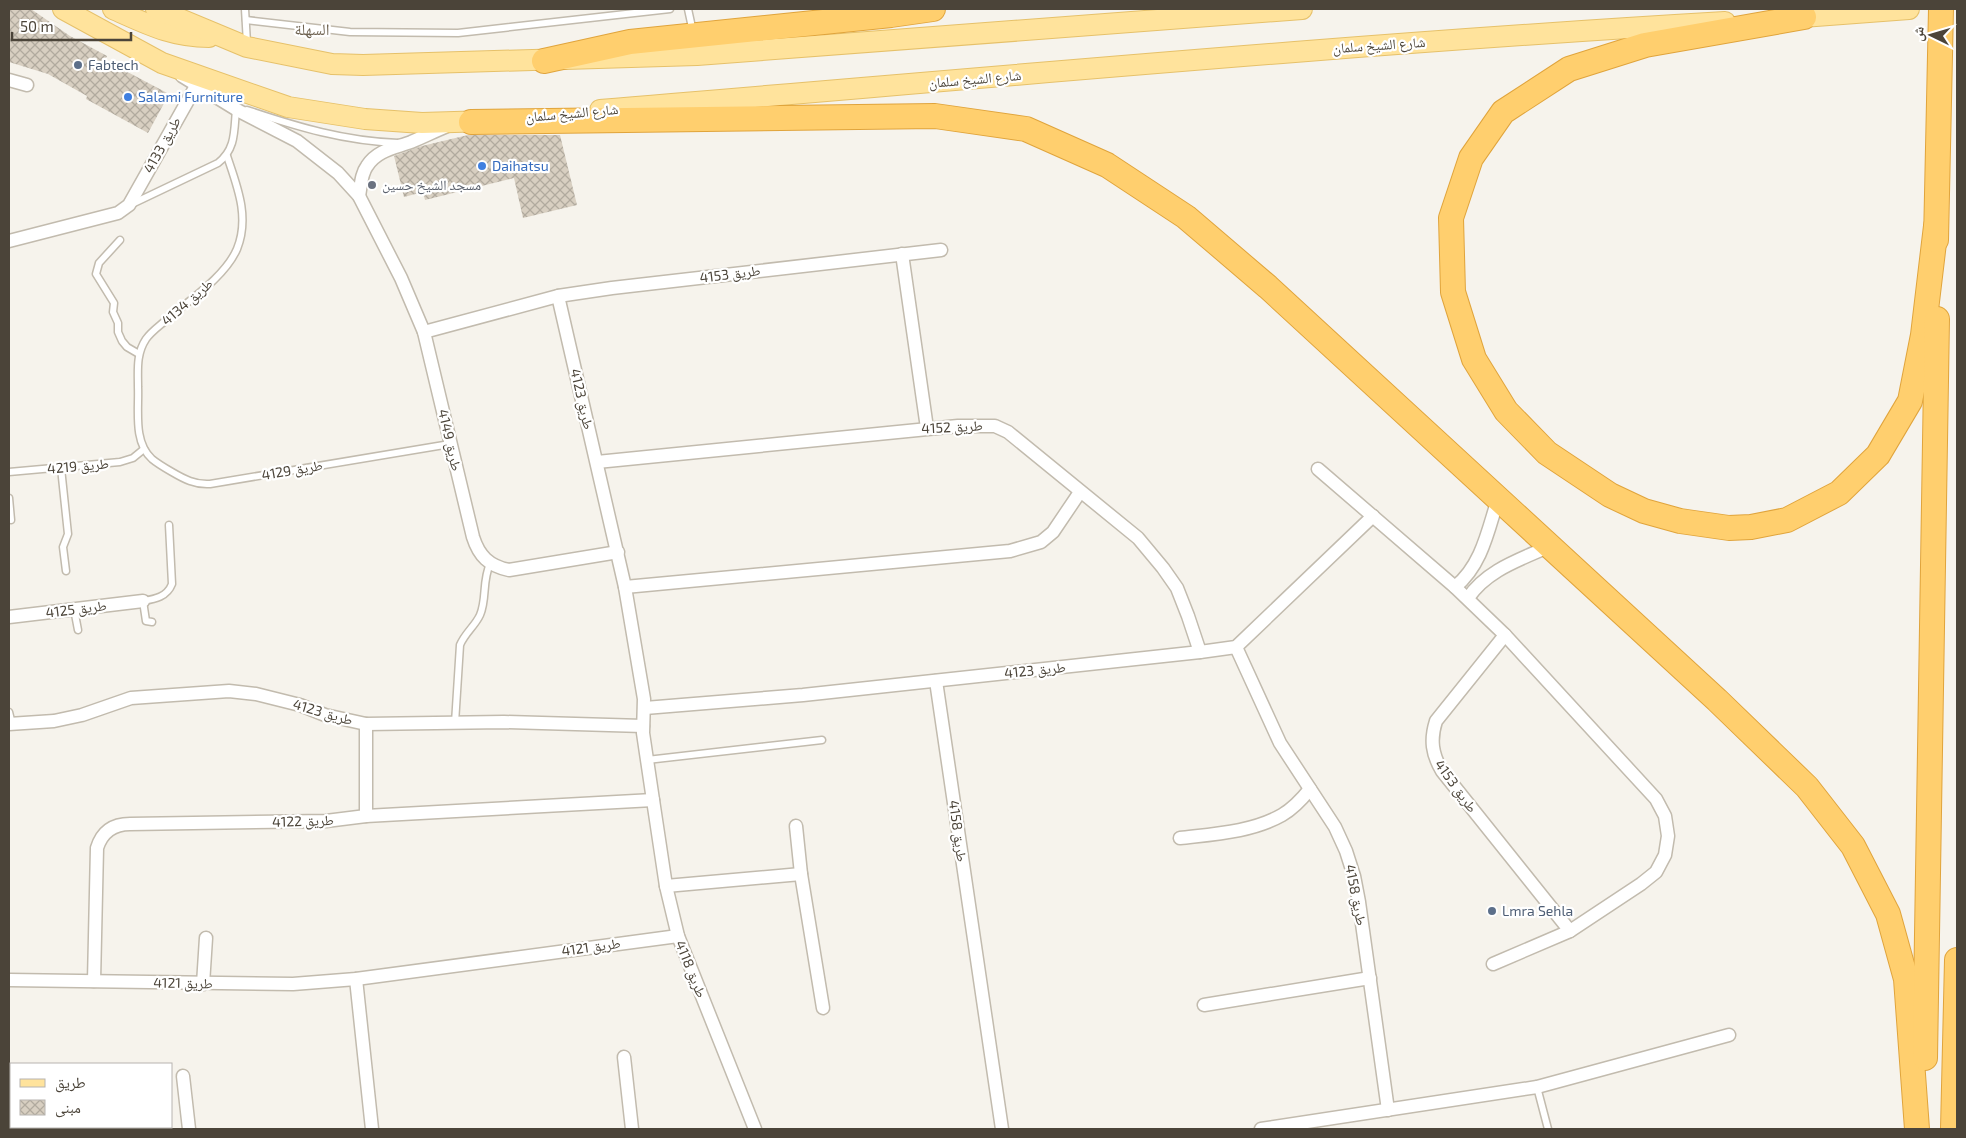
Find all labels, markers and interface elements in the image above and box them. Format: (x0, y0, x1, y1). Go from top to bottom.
scale bar (12, 10, 131, 42)
north arrow (1906, 10, 1956, 60)
text: 50 m (20, 17, 54, 35)
district label: السهلة (294, 19, 330, 39)
text: ش (1908, 26, 1928, 42)
street label: شارع الشيخ سلمان (1332, 33, 1426, 58)
place label: Fabtech (88, 56, 139, 73)
marker: Fabtech (72, 59, 84, 71)
street label: شارع الشيخ سلمان (928, 66, 1022, 93)
place label: Salami Furniture (138, 88, 243, 105)
marker: Salami Furniture (122, 91, 134, 103)
street label: شارع الشيخ سلمان (525, 100, 619, 127)
street label: طريق 4133 (139, 114, 186, 177)
place label: Daihatsu (492, 157, 549, 174)
marker: Daihatsu (476, 160, 488, 172)
place label: مسجد الشيخ حسين (382, 176, 481, 195)
marker: مسجد الشيخ حسين (366, 179, 378, 191)
street label: طريق 4153 (698, 261, 762, 288)
street label: طريق 4134 (158, 275, 217, 330)
street label: طريق 4123 (565, 367, 598, 431)
street label: طريق 4149 (433, 407, 466, 473)
street label: طريق 4152 (921, 416, 983, 439)
street label: طريق 4219 (46, 454, 110, 479)
street label: طريق 4129 (260, 456, 324, 485)
street label: طريق 4125 (44, 596, 108, 623)
street label: طريق 4123 (1003, 658, 1067, 683)
street label: طريق 4123 (291, 695, 355, 730)
street label: طريق 4153 (1430, 756, 1481, 817)
street label: طريق 4158 (944, 799, 971, 863)
street label: طريق 4122 (272, 811, 334, 832)
street label: طريق 4158 (1340, 863, 1371, 927)
place label: Lmra Sehla (1502, 902, 1573, 919)
marker: Lmra Sehla (1486, 905, 1498, 917)
street label: طريق 4121 (560, 934, 622, 961)
street label: طريق 4118 (670, 938, 711, 1001)
street label: طريق 4121 (153, 973, 213, 994)
legend (10, 1063, 172, 1128)
text: طريق (55, 1073, 86, 1093)
text: مبنى (55, 1098, 81, 1118)

